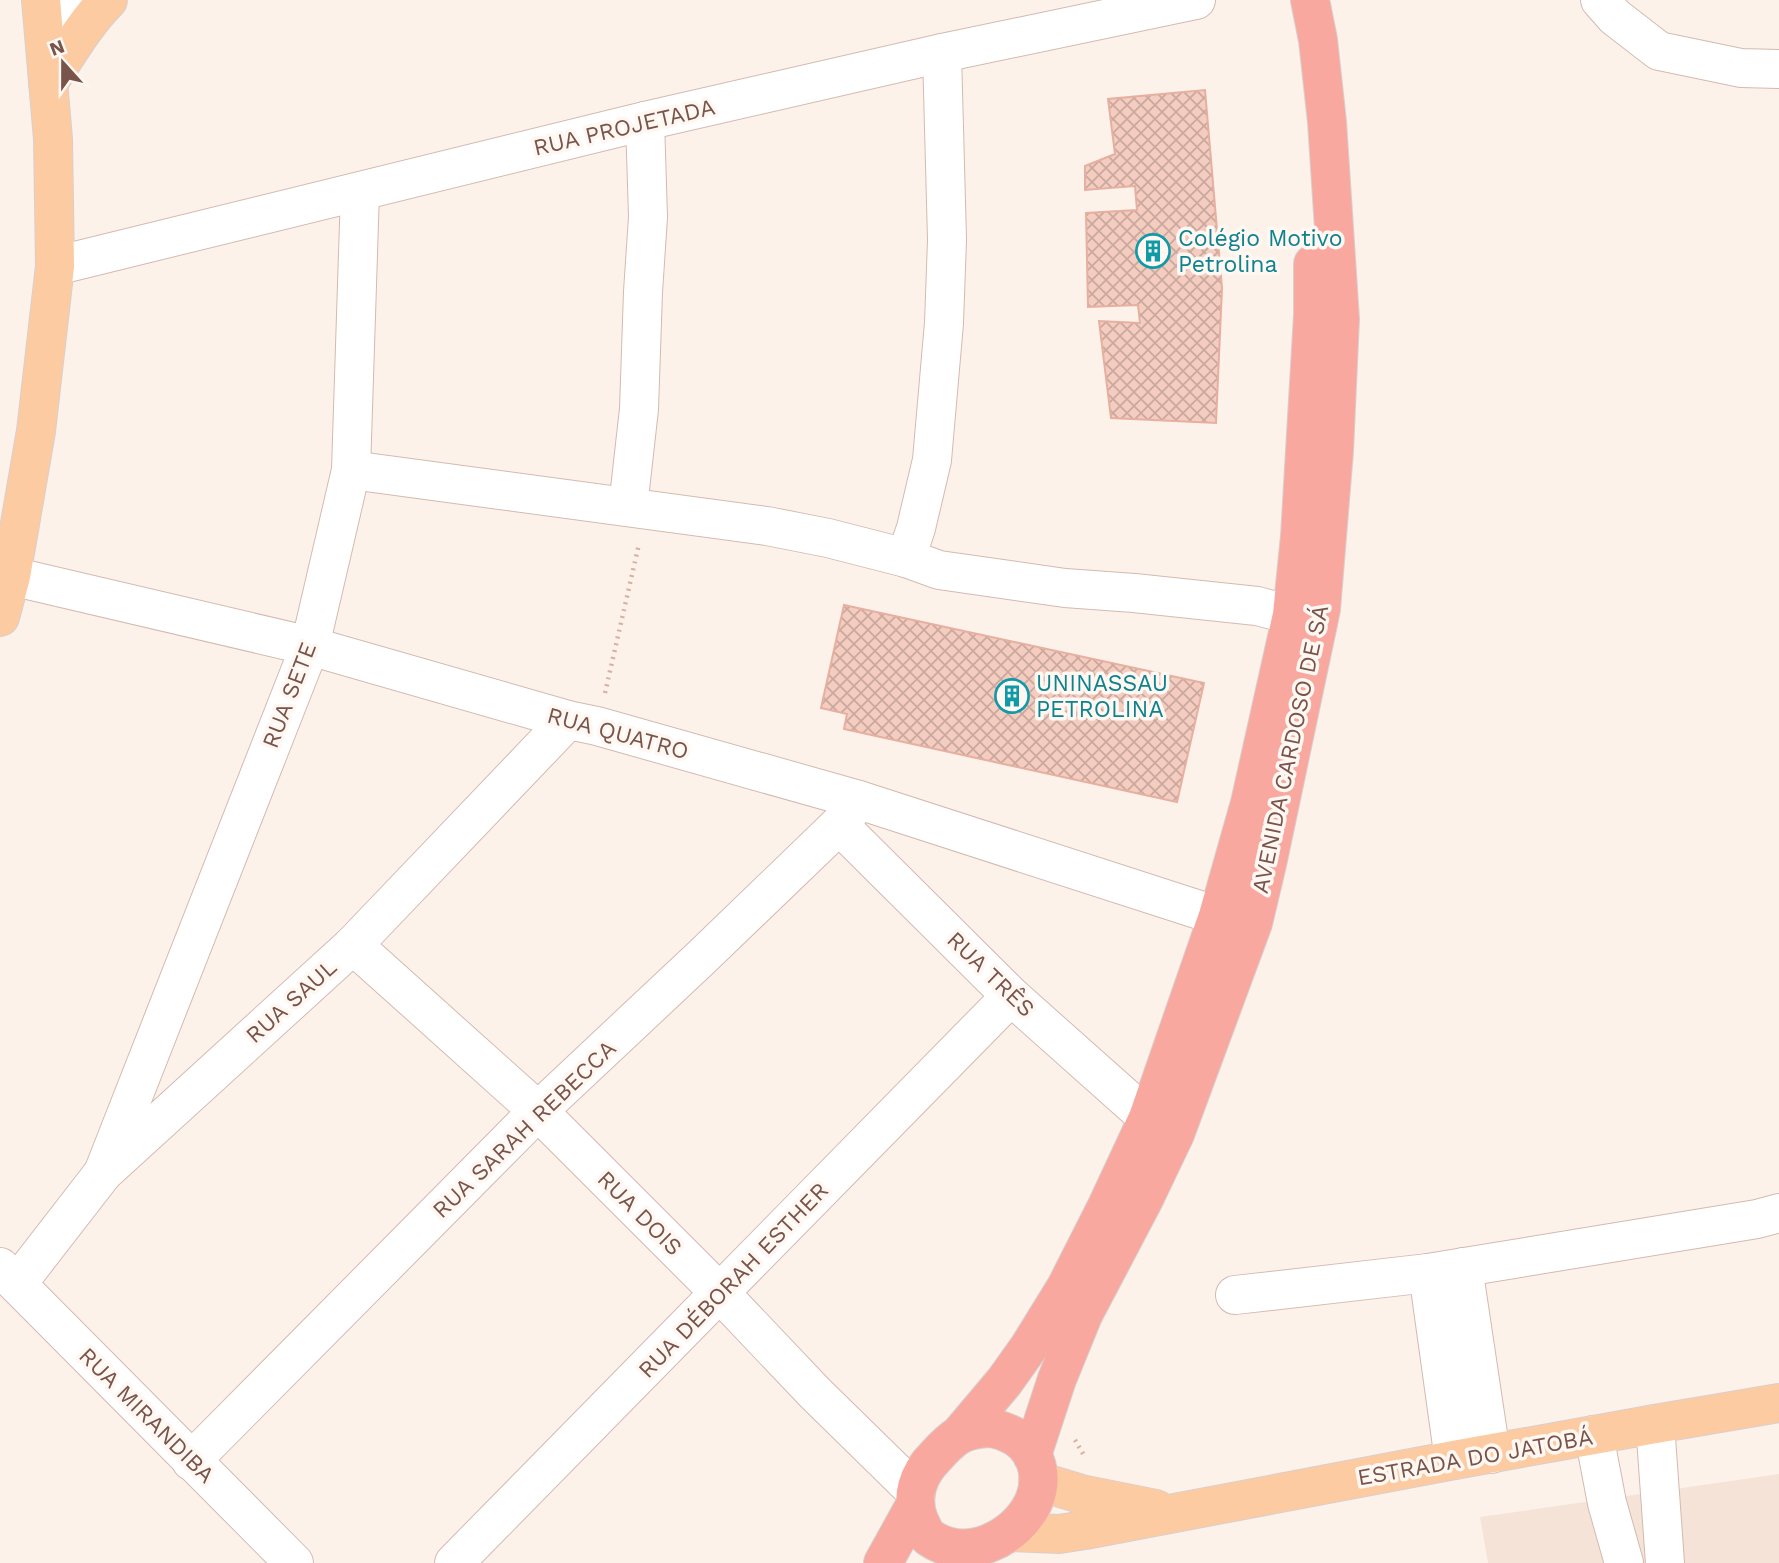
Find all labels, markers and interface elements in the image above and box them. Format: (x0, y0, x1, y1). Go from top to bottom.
north arrow (28, 28, 98, 98)
text: N (46, 34, 68, 61)
street label: RUA PROJETADA (531, 93, 718, 162)
place label: Colégio Motivo Petrolina (1178, 225, 1342, 278)
building icon: Colégio Motivo Petrolina (1134, 232, 1172, 270)
street label: AVENIDA CARDOSO DE SÁ (1247, 603, 1334, 896)
street label: RUA SETE (257, 638, 322, 752)
place label: UNINASSAU PETROLINA (1036, 670, 1168, 723)
building icon: UNINASSAU PETROLINA (993, 677, 1031, 715)
street label: RUA QUATRO (544, 702, 692, 765)
street label: RUA TRÊS (941, 926, 1040, 1023)
street label: RUA SAUL (241, 954, 342, 1049)
street label: RUA SARAH REBECCA (427, 1035, 622, 1224)
street label: RUA DOIS (592, 1165, 688, 1261)
street label: RUA DÉBORAH ESTHER (633, 1177, 834, 1384)
street label: RUA MIRANDIBA (73, 1342, 220, 1489)
street label: ESTRADA DO JATOBÁ (1355, 1423, 1595, 1491)

